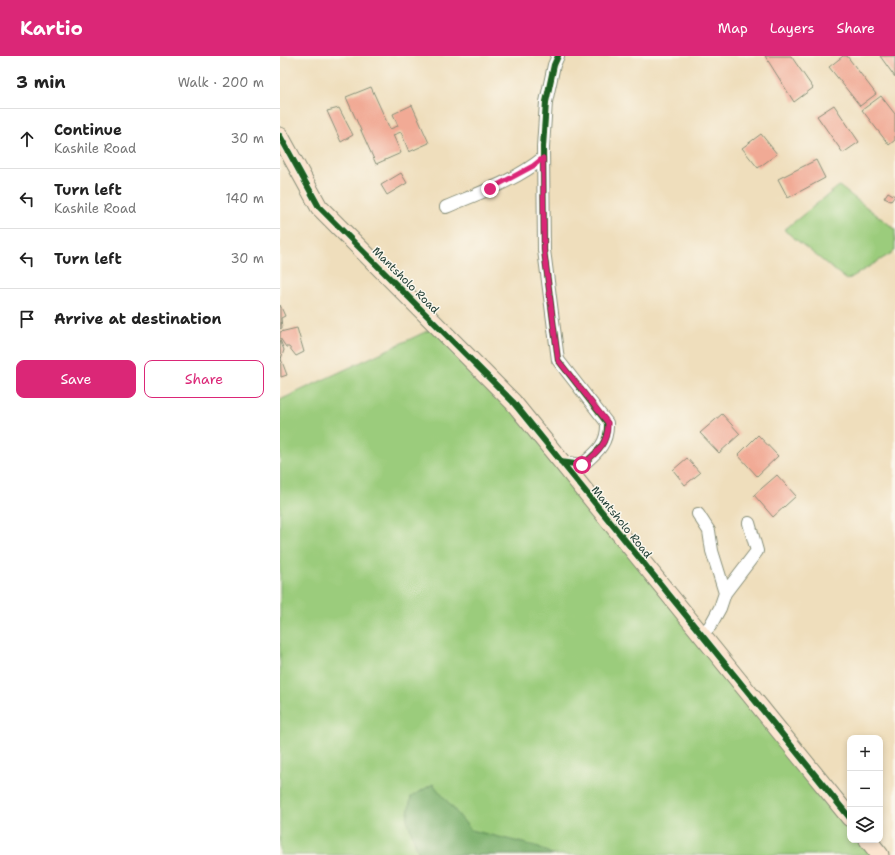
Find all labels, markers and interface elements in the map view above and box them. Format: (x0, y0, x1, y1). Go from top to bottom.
text: Kartio (20, 16, 83, 41)
text: Map (718, 19, 748, 37)
text: Layers (770, 19, 814, 37)
text: Share (836, 19, 875, 37)
text: 3 min (16, 71, 66, 93)
text: Walk · 200 m (178, 74, 264, 91)
text: Continue (54, 120, 122, 140)
icon: ahead (16, 128, 38, 150)
text: 30 m (230, 130, 264, 147)
text: Kashile Road (54, 140, 136, 157)
text: Turn left (54, 180, 122, 200)
route end (481, 180, 499, 198)
icon: left (16, 188, 38, 210)
text: 140 m (225, 190, 264, 207)
text: Kashile Road (54, 200, 136, 217)
street label: Mantsholo Road (369, 244, 442, 317)
icon: left (16, 248, 38, 270)
text: Turn left (54, 249, 122, 269)
text: 30 m (230, 250, 264, 267)
icon: arrive (16, 308, 38, 330)
text: Arrive at destination (54, 309, 222, 329)
button: Save (16, 360, 136, 398)
button: Share (144, 360, 264, 398)
route start (573, 456, 591, 474)
street label: Mantsholo Road (588, 483, 655, 561)
map controls (847, 735, 883, 843)
button: + (847, 735, 883, 771)
button: − (847, 771, 883, 807)
button: layers (847, 807, 883, 843)

